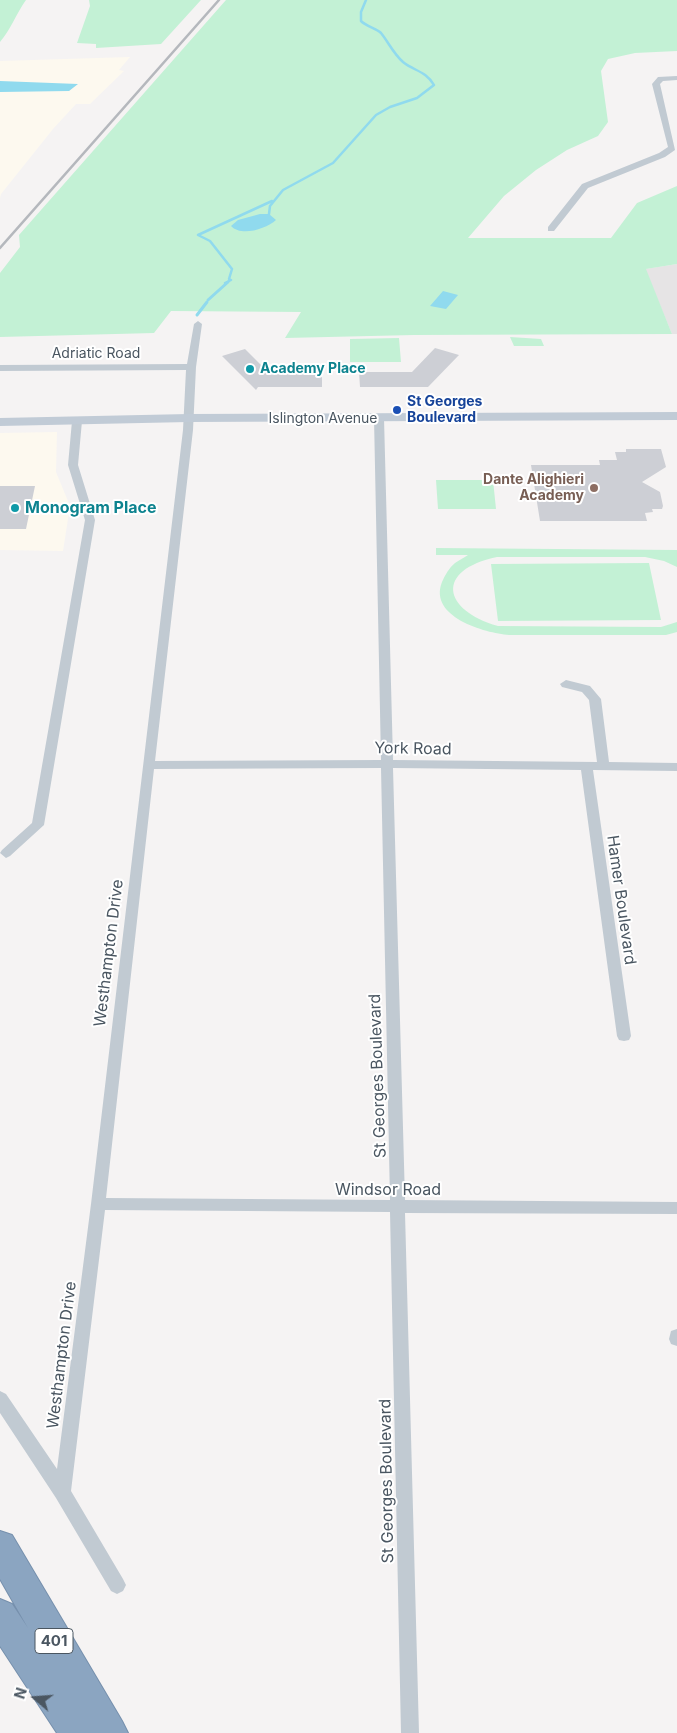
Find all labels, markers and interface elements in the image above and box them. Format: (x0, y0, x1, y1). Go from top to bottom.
street label: Adriatic Road (52, 346, 140, 362)
place label: Academy Place (260, 361, 366, 377)
marker: Academy Place (244, 363, 256, 375)
place label: St Georges Boulevard (407, 394, 482, 427)
marker: St Georges Boulevard (391, 404, 403, 416)
street label: Islington Avenue (268, 411, 378, 427)
place label: Dante Alighieri Academy (483, 472, 584, 504)
marker: Dante Alighieri Academy (588, 482, 600, 494)
place label: Monogram Place (25, 498, 157, 518)
marker: Monogram Place (9, 502, 21, 514)
street label: York Road (374, 739, 452, 759)
street label: Hamer Boulevard (602, 834, 640, 966)
street label: Westhampton Drive (90, 878, 128, 1028)
street label: St Georges Boulevard (366, 993, 390, 1159)
street label: Windsor Road (335, 1180, 441, 1200)
street label: Westhampton Drive (43, 1280, 81, 1430)
street label: St Georges Boulevard (376, 1399, 398, 1563)
road number: 401 (35, 1628, 73, 1654)
north arrow (10, 1673, 60, 1723)
text: N (11, 1686, 30, 1701)

